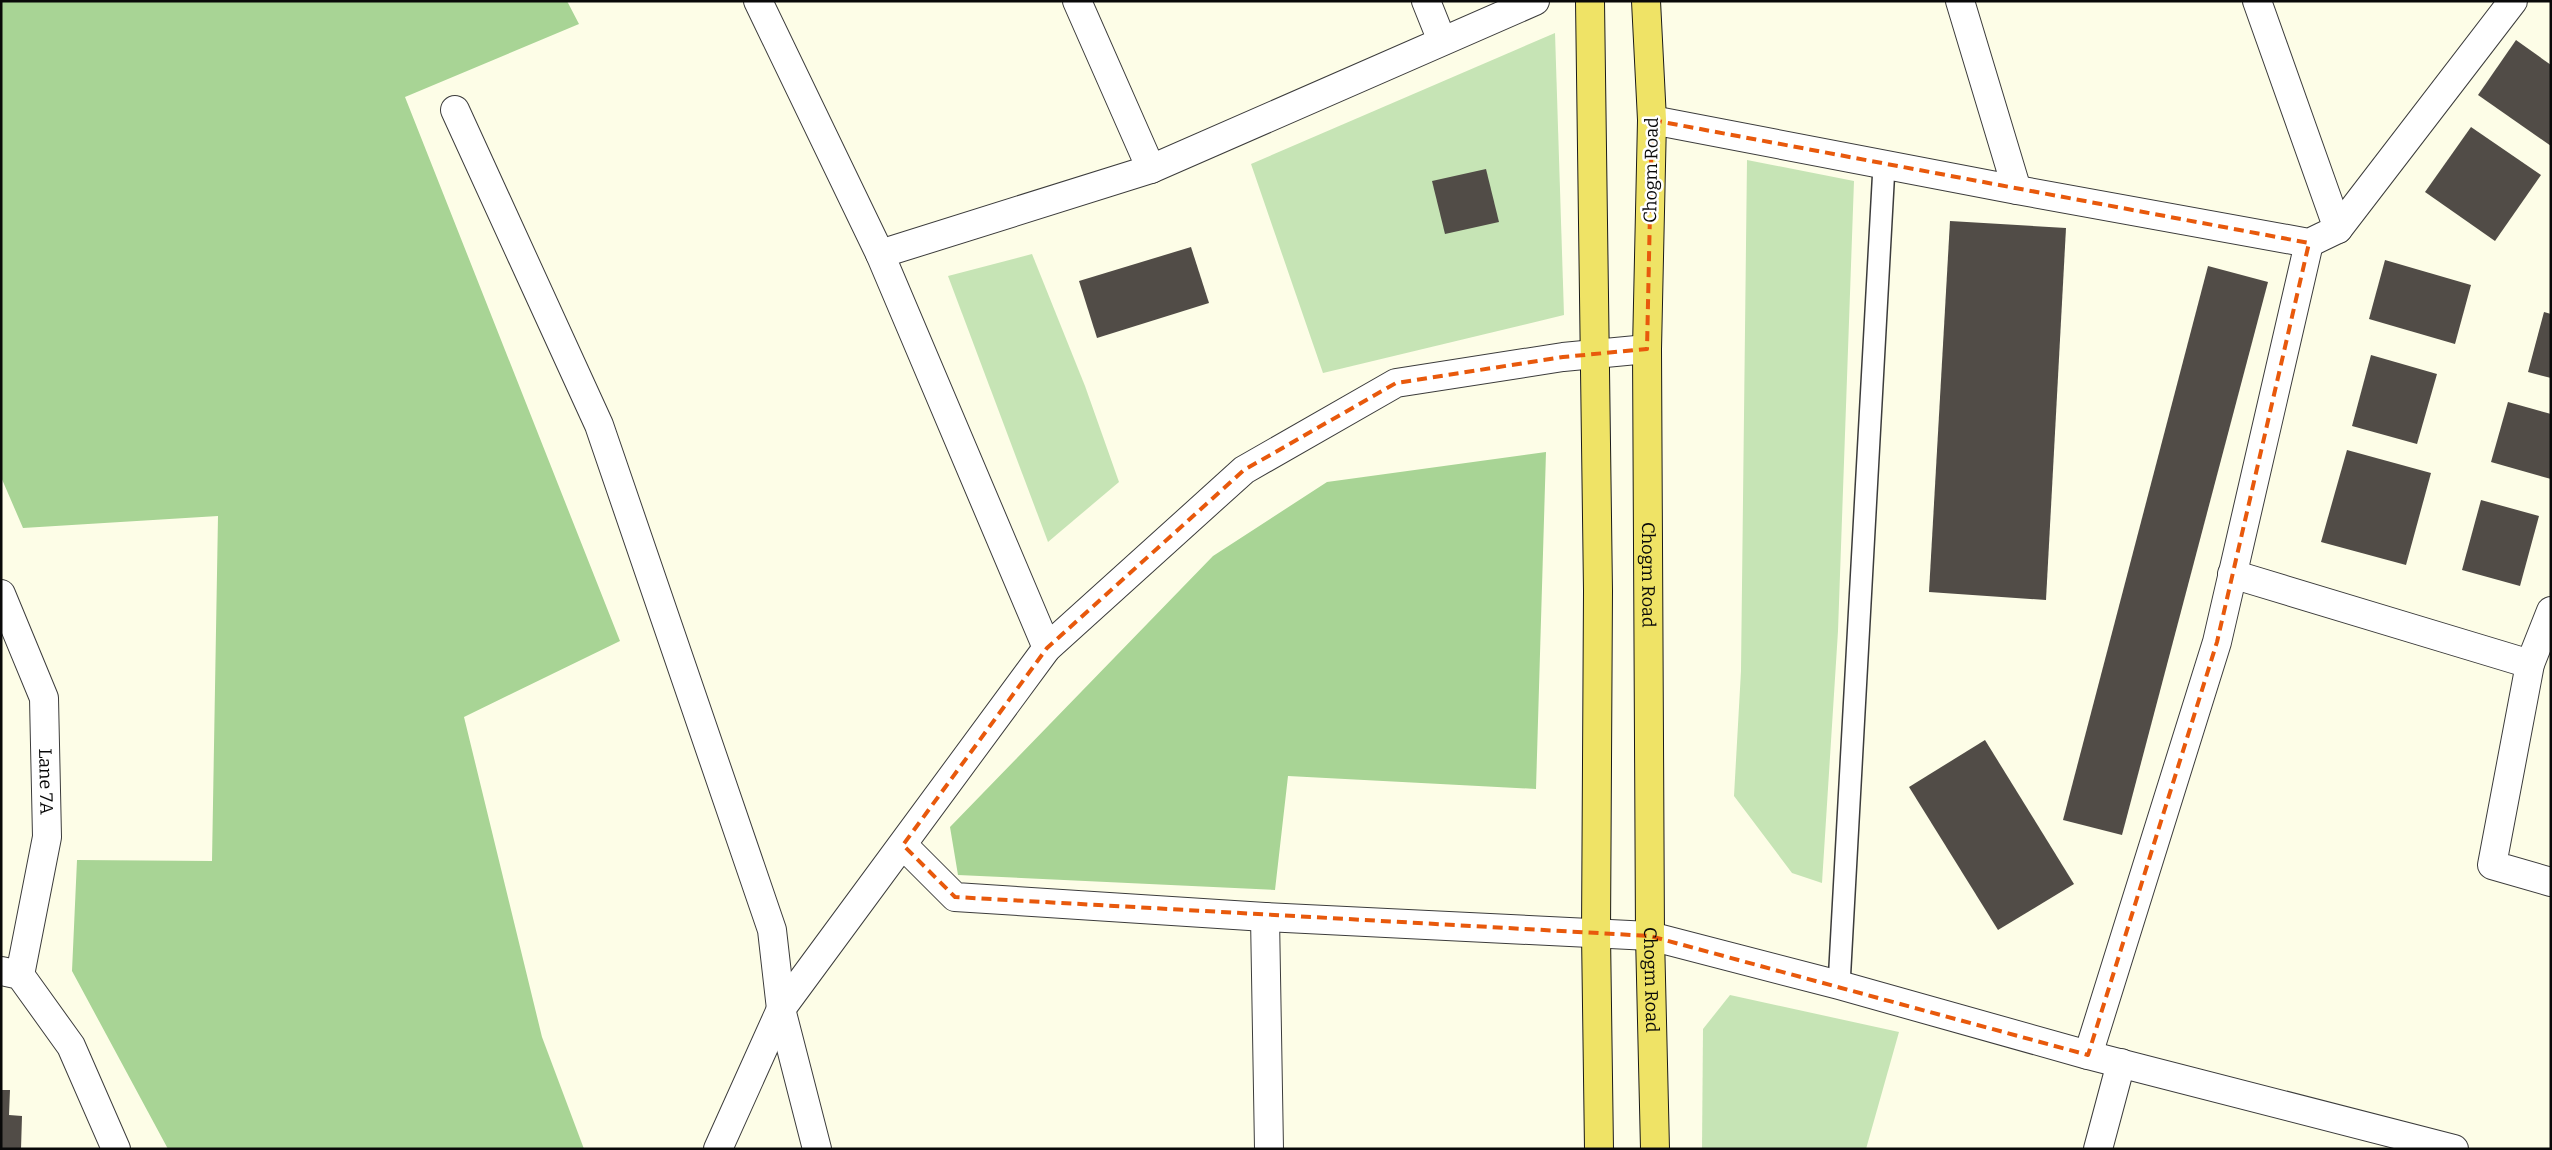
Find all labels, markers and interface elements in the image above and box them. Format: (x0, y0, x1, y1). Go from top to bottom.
street label: Chogm Road (1639, 117, 1663, 223)
street label: Chogm Road (1637, 522, 1659, 628)
street label: Lane 7A (34, 748, 58, 815)
street label: Chogm Road (1639, 927, 1663, 1033)

